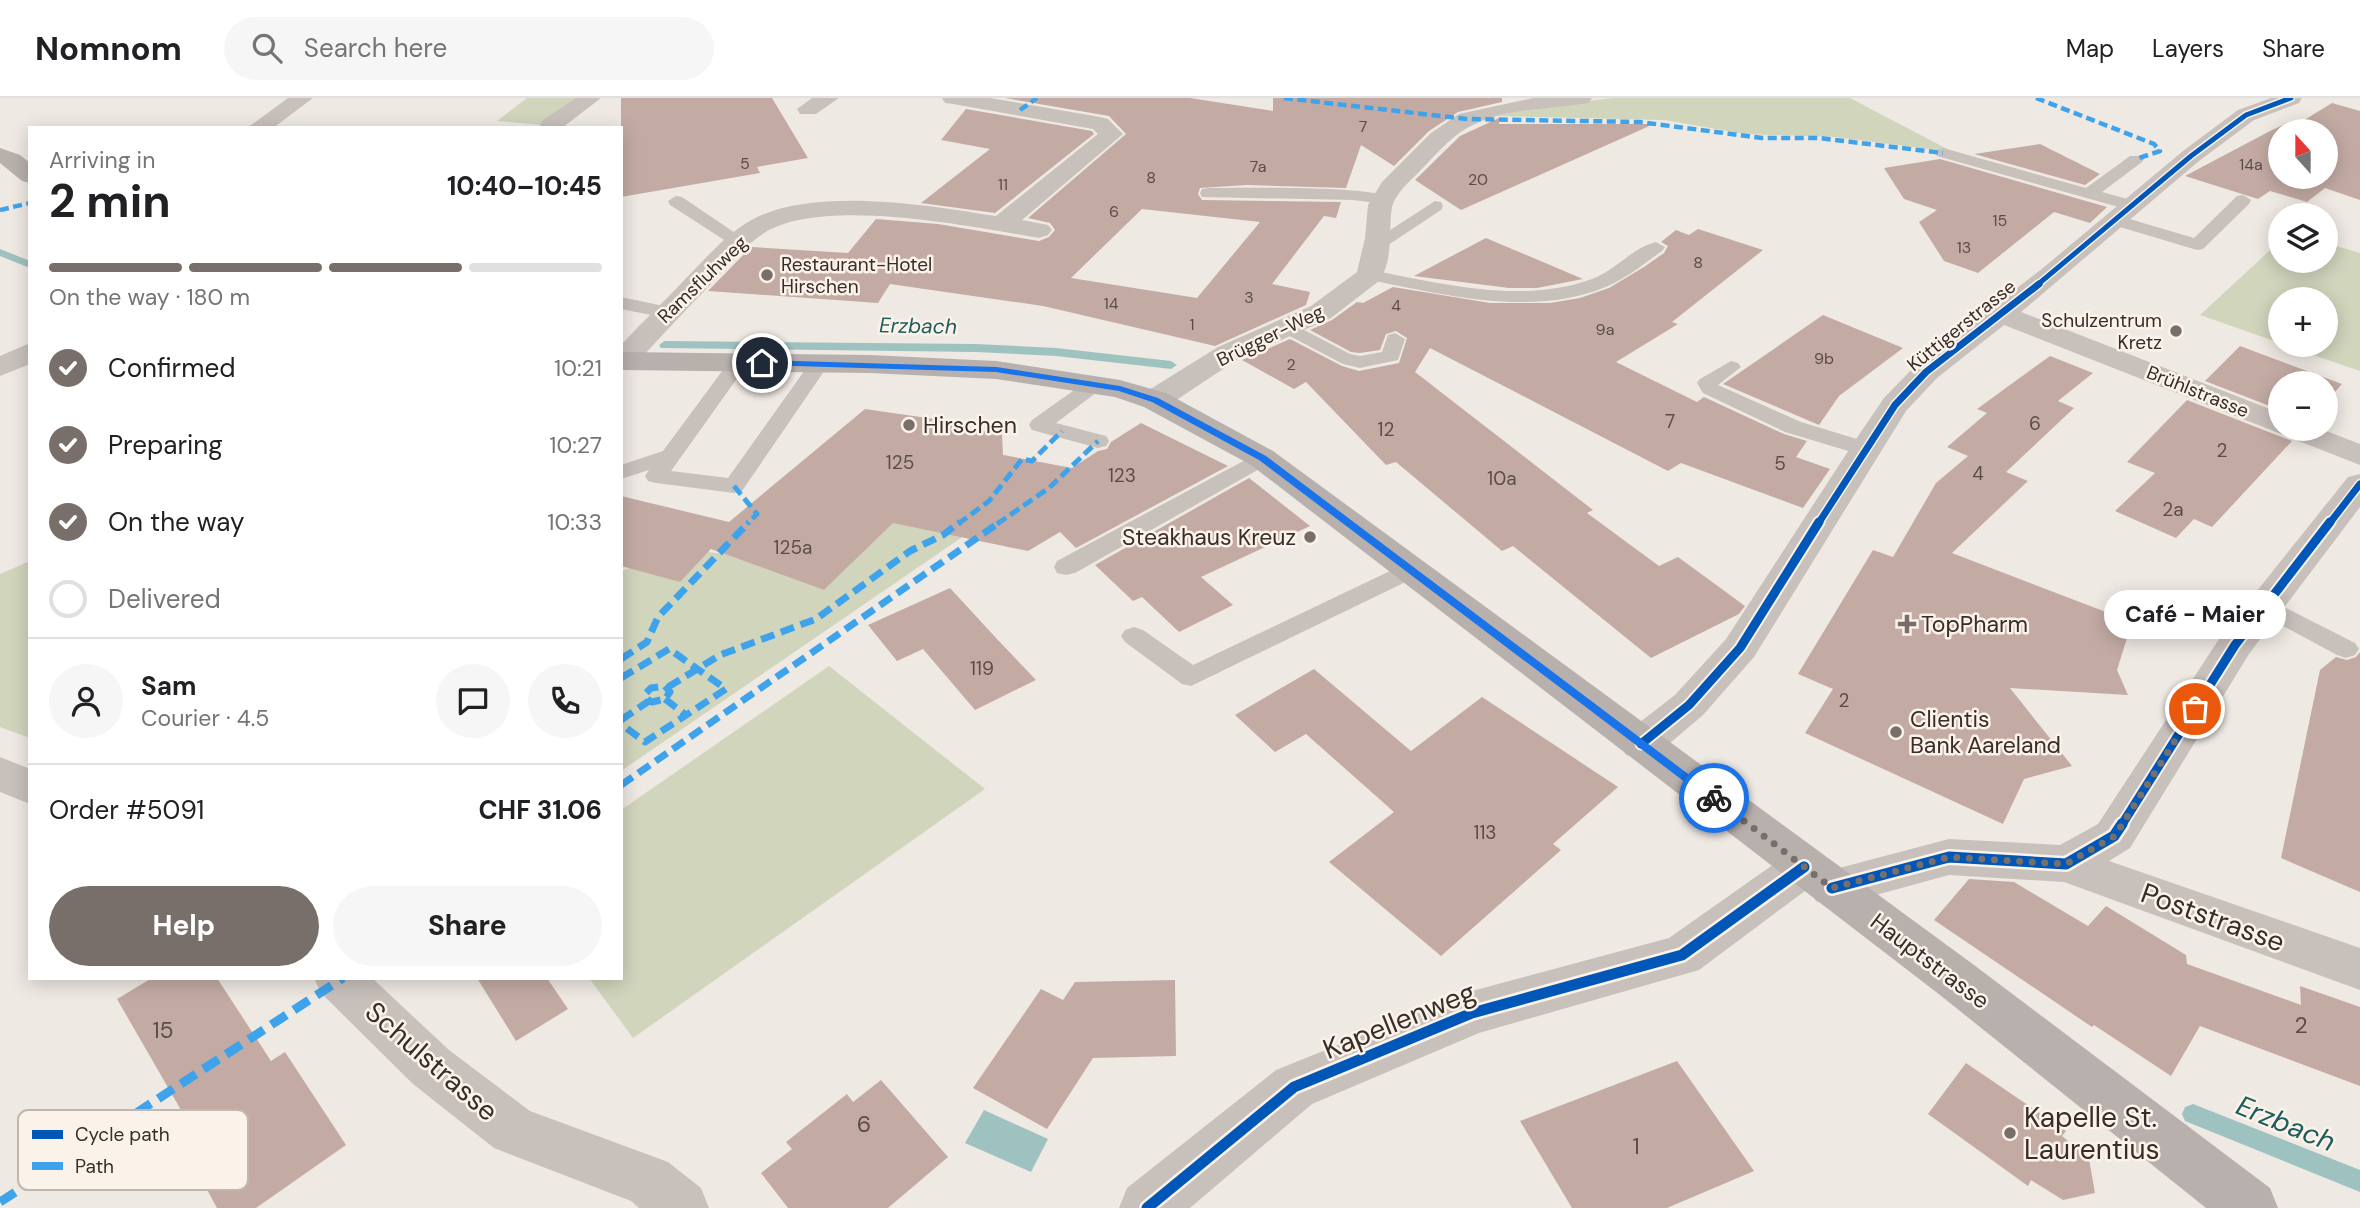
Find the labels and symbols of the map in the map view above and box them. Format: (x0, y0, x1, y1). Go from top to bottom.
house number: 7 (1359, 116, 1367, 137)
north arrow (2268, 119, 2338, 189)
house number: 5 (740, 153, 750, 174)
house number: 14a (2239, 154, 2263, 175)
house number: 7a (1250, 156, 1266, 177)
house number: 8 (1146, 167, 1156, 188)
house number: 20 (1468, 169, 1488, 190)
house number: 11 (998, 174, 1008, 195)
house number: 6 (1109, 201, 1119, 222)
house number: 15 (1993, 210, 2007, 231)
street label: Ramsfluhweg (652, 230, 753, 329)
house number: 13 (1957, 237, 1971, 258)
place label: Restaurant-Hotel Hirschen (781, 252, 932, 299)
house number: 8 (1693, 252, 1703, 273)
marker: Restaurant-Hotel Hirschen (759, 267, 775, 283)
street label: Küttigerstrasse (1902, 274, 2021, 377)
house number: 3 (1244, 287, 1254, 308)
house number: 14 (1104, 293, 1119, 314)
house number: 4 (1391, 295, 1401, 316)
street label: Brügger-Weg (1212, 299, 1328, 372)
place label: Schulzentrum Kretz (2041, 308, 2162, 355)
water label: Erzbach (879, 311, 957, 341)
house number: 1 (1190, 314, 1195, 335)
house number: 9a (1596, 319, 1614, 340)
marker: Schulzentrum Kretz (2168, 323, 2184, 339)
pin (732, 333, 792, 393)
house number: 9b (1814, 348, 1834, 369)
house number: 2 (1286, 354, 1296, 375)
street label: Brühlstrasse (2143, 360, 2253, 423)
house number: 7 (1665, 409, 1675, 434)
place label: Hirschen (923, 410, 1017, 440)
house number: 6 (2029, 411, 2041, 436)
marker: Hirschen (901, 417, 917, 433)
house number: 12 (1378, 417, 1394, 442)
house number: 2 (2217, 438, 2228, 463)
house number: 125 (886, 450, 914, 475)
house number: 5 (1774, 451, 1786, 476)
house number: 4 (1972, 461, 1984, 486)
house number: 123 (1108, 463, 1136, 488)
house number: 10a (1487, 466, 1517, 491)
house number: 2a (2162, 497, 2184, 522)
place label: Steakhaus Kreuz (1122, 522, 1296, 552)
marker: Steakhaus Kreuz (1302, 529, 1318, 545)
house number: 125a (774, 535, 812, 560)
callout: Café - Maier (2104, 590, 2286, 639)
place label: TopPharm (1921, 609, 2028, 639)
marker: TopPharm (1899, 616, 1915, 632)
house number: 119 (970, 656, 994, 681)
pin (2165, 679, 2225, 739)
house number: 2 (1839, 688, 1850, 713)
place label: Clientis Bank Aareland (1910, 704, 2061, 760)
marker: Clientis Bank Aareland (1888, 724, 1904, 740)
courier (1679, 763, 1749, 833)
house number: 113 (1473, 820, 1497, 845)
street label: Poststrasse (2136, 874, 2290, 961)
street label: Hauptstrasse (1864, 906, 1996, 1016)
street label: Kapellenweg (1318, 973, 1481, 1068)
street label: Schulstrasse (357, 993, 506, 1129)
house number: 2 (2294, 1010, 2308, 1040)
house number: 15 (152, 1015, 174, 1045)
water label: Erzbach (2231, 1087, 2341, 1160)
place label: Kapelle St. Laurentius (2024, 1099, 2160, 1168)
house number: 6 (857, 1109, 871, 1139)
legend (18, 1110, 248, 1190)
text: Cycle path (75, 1122, 170, 1147)
marker: Kapelle St. Laurentius (2002, 1125, 2018, 1141)
house number: 1 (1632, 1131, 1640, 1161)
text: Path (75, 1154, 114, 1179)

